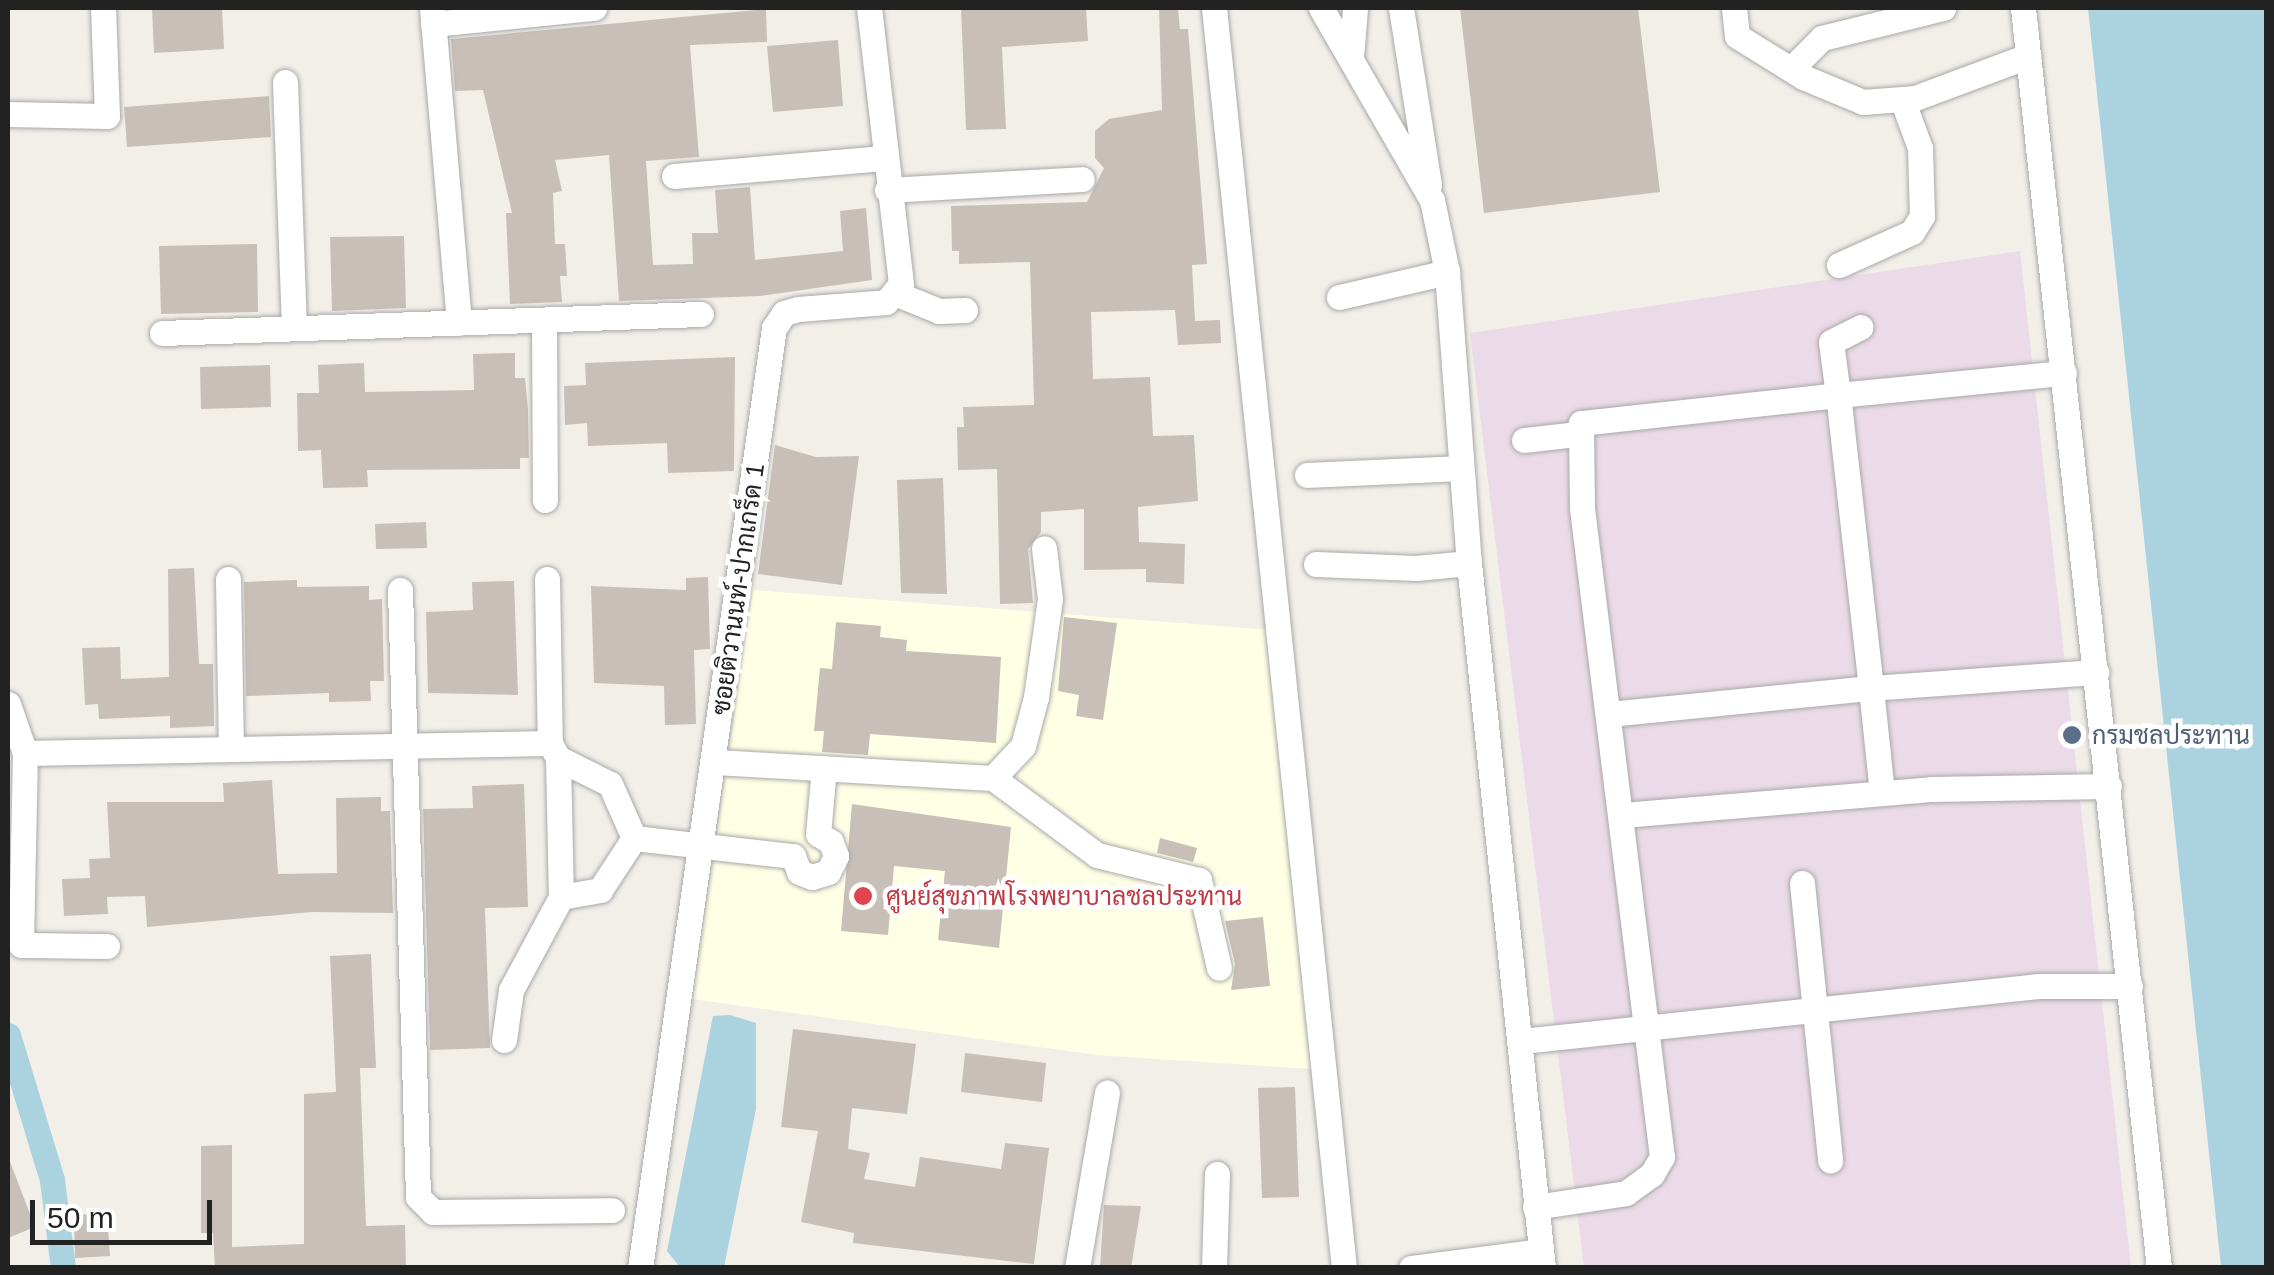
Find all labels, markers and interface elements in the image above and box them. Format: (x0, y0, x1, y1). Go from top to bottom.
street label: ซอยติวานนท์-ปากเกร็ด 1 (705, 461, 771, 717)
place label: กรมชลประทาน (2092, 720, 2250, 750)
marker: กรมชลประทาน (2061, 724, 2083, 746)
place label: ศูนย์สุขภาพโรงพยาบาลชลประทาน (886, 881, 1242, 911)
marker: ศูนย์สุขภาพโรงพยาบาลชลประทาน (850, 883, 876, 909)
scale bar (35, 1180, 218, 1242)
text: 50 m (47, 1201, 114, 1234)

